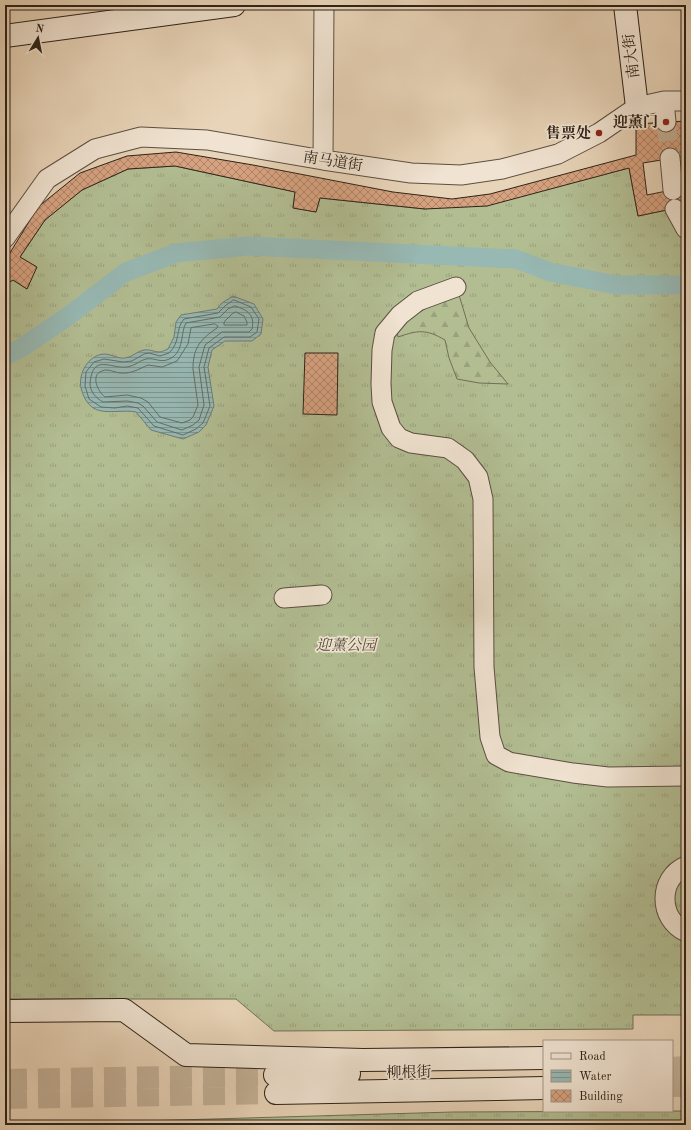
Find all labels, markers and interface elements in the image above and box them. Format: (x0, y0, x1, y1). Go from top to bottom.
north arrow (18, 18, 58, 58)
text: N (34, 23, 45, 36)
street label: 南大街 (620, 33, 643, 79)
place label: 迎薰门 (613, 114, 658, 131)
marker: 迎薰门 (661, 117, 671, 127)
place label: 售票处 (546, 125, 591, 142)
marker: 售票处 (594, 128, 604, 138)
street label: 南马道街 (302, 148, 364, 175)
park label: 迎薰公园 (316, 637, 378, 654)
legend (543, 1040, 673, 1112)
text: Road (579, 1051, 606, 1063)
street label: 柳根街 (386, 1064, 432, 1081)
text: Water (579, 1071, 612, 1083)
text: Building (579, 1091, 623, 1103)

